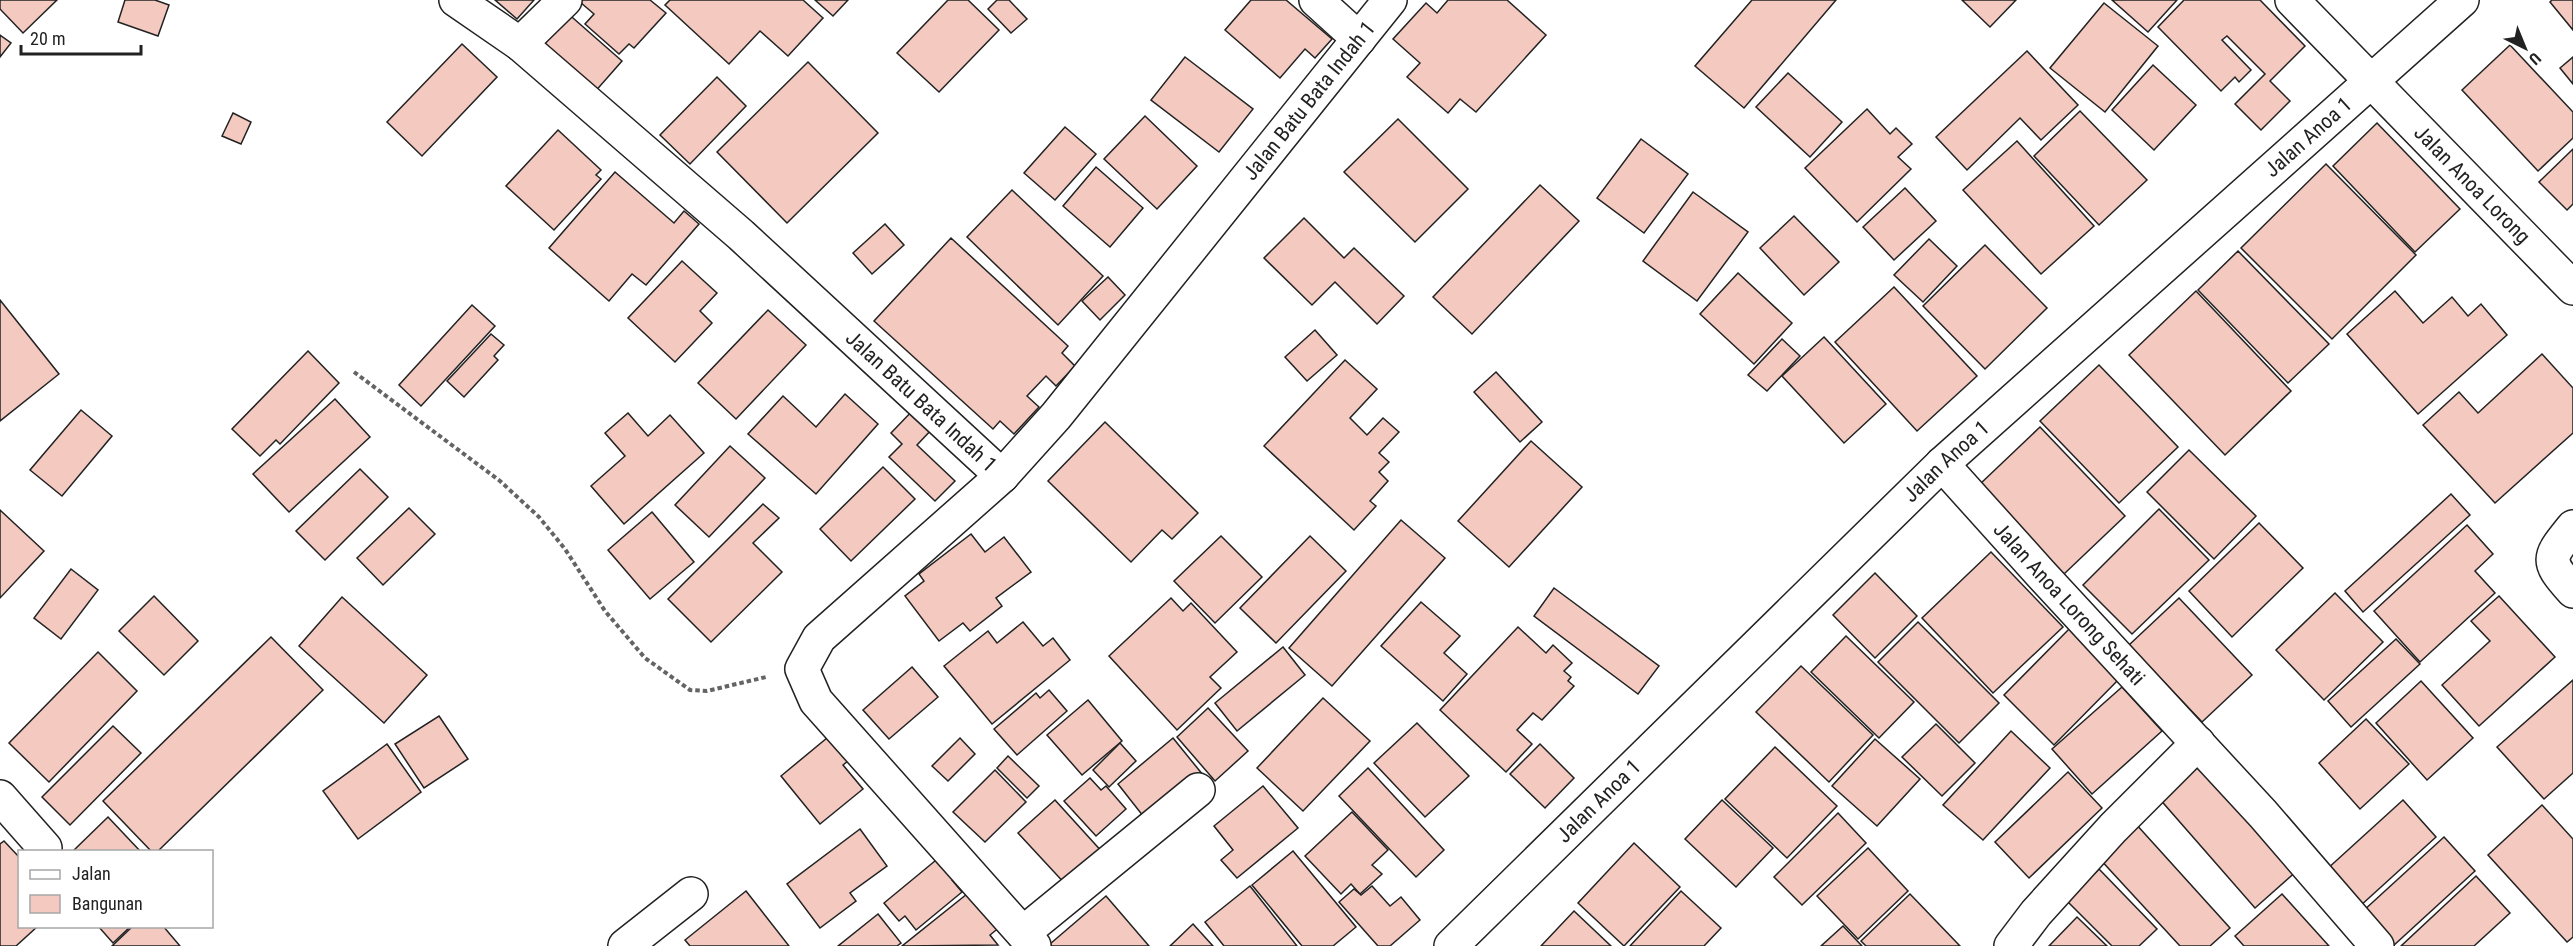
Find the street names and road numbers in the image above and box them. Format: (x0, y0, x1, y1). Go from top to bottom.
street label: Jalan Batu Bata Indah 1 (1238, 17, 1380, 185)
street label: Jalan Anoa 1 (2260, 92, 2357, 182)
street label: Jalan Anoa Lorong (2409, 121, 2535, 249)
street label: Jalan Batu Bata Indah 1 (841, 326, 1002, 477)
street label: Jalan Anoa 1 (1899, 416, 1994, 507)
street label: Jalan Anoa Lorong Sehati (1988, 517, 2150, 690)
street label: Jalan Anoa 1 (1552, 755, 1646, 847)

